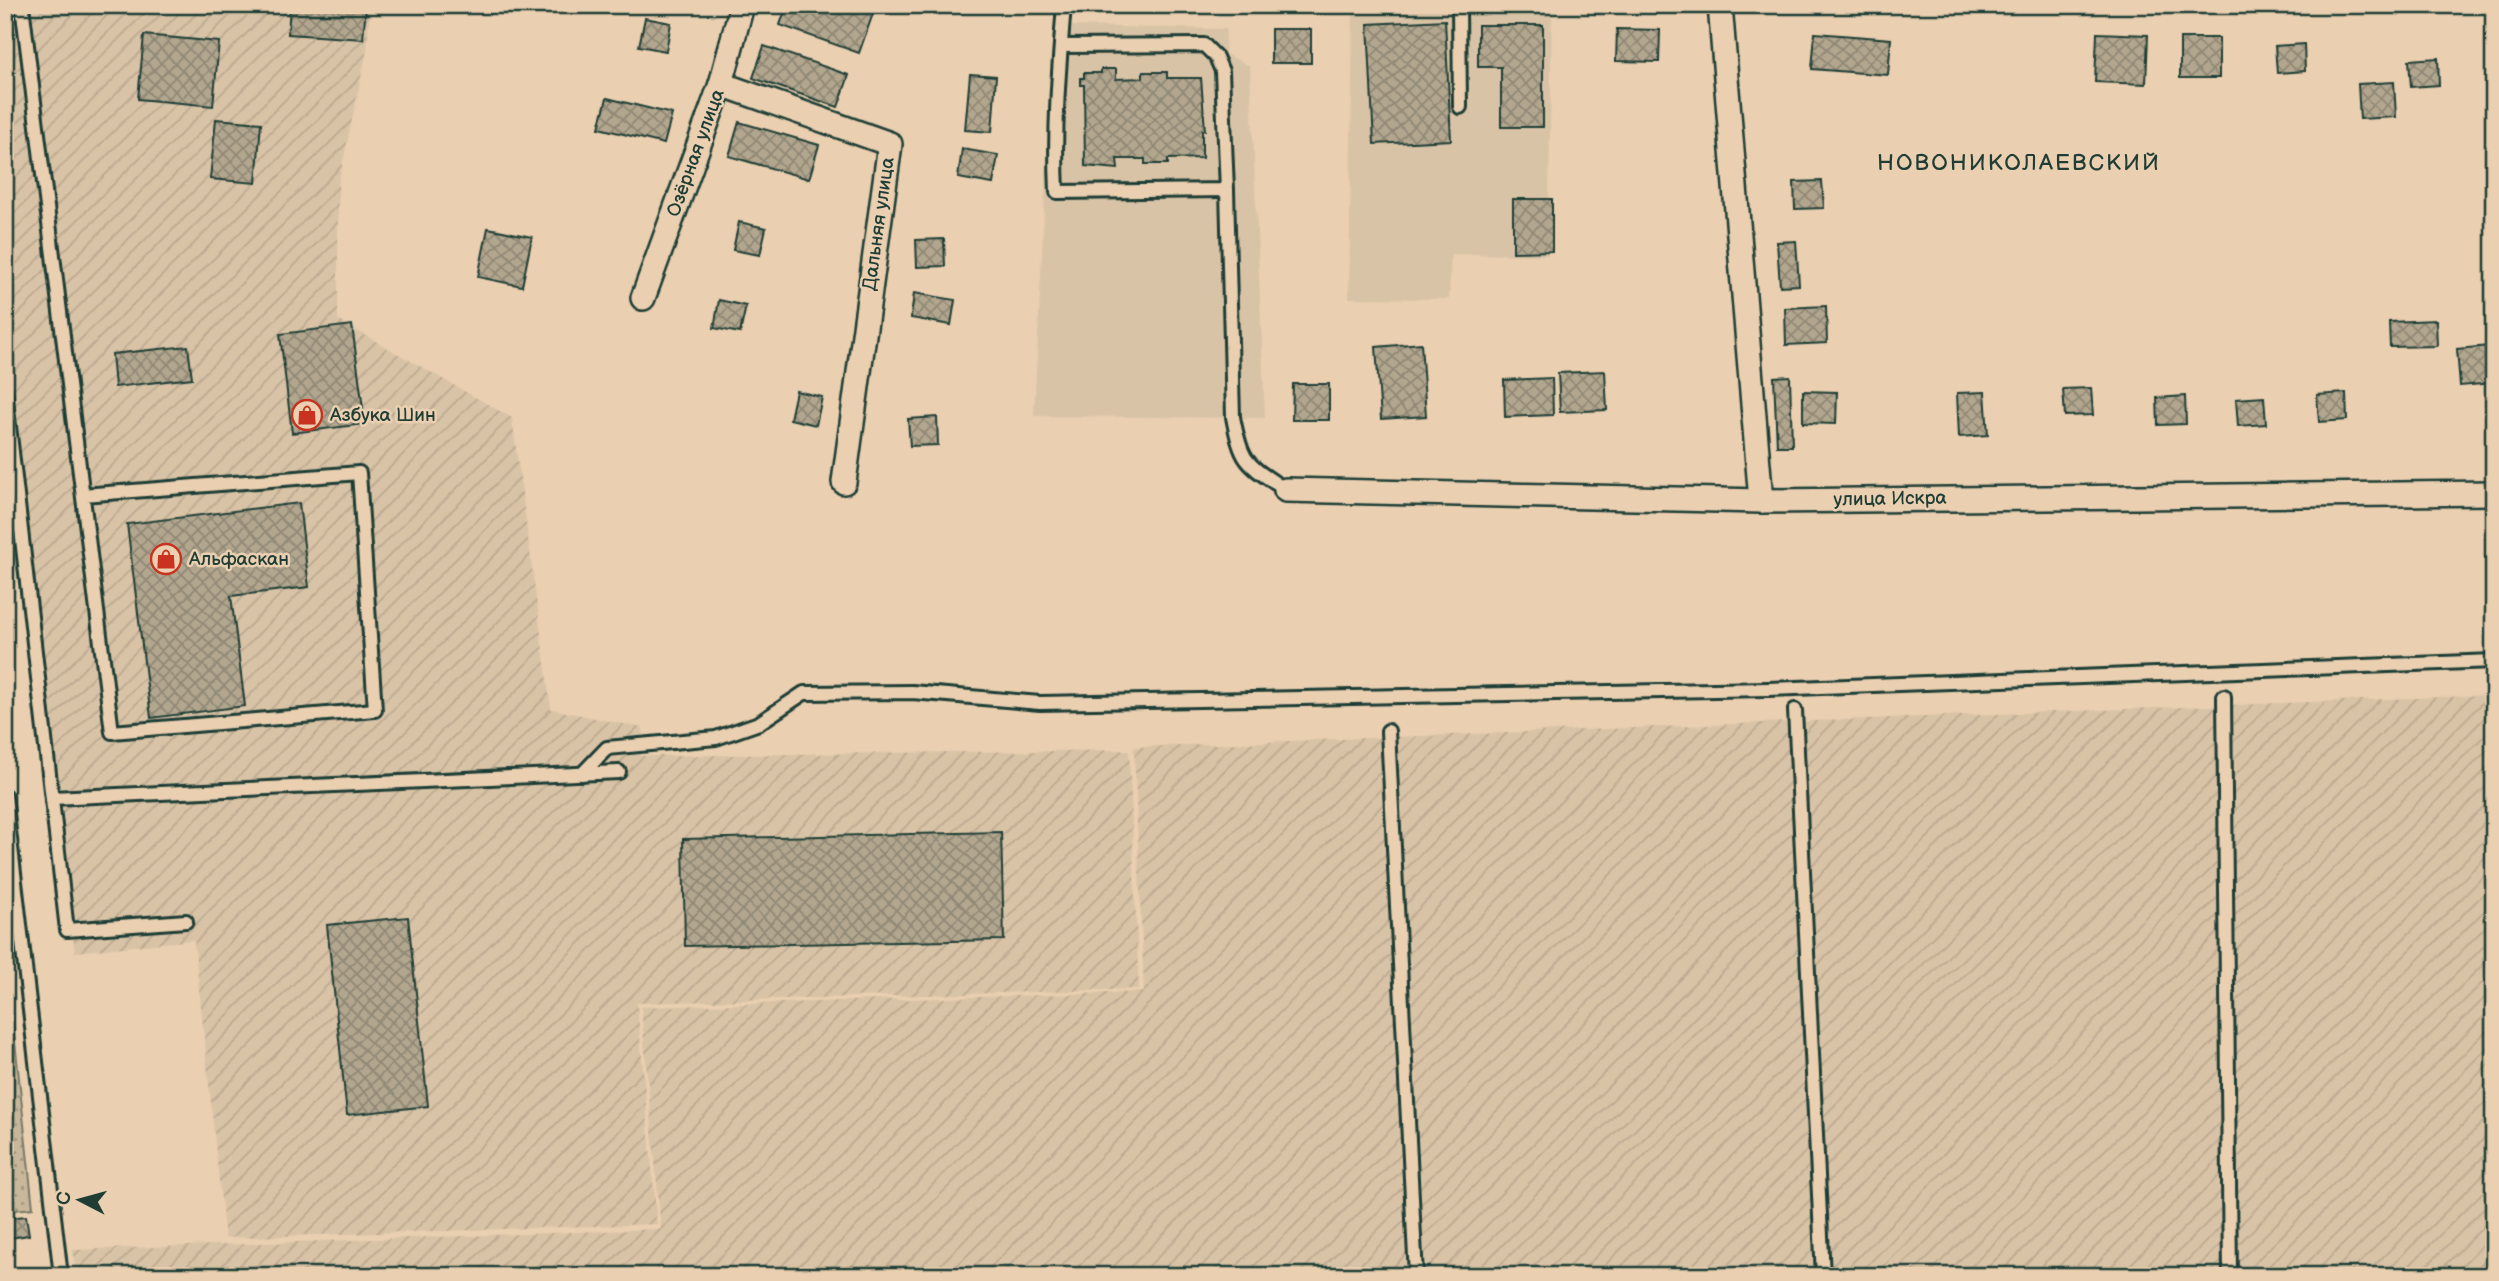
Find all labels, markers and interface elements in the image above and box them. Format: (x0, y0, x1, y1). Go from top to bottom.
street label: Озёрная улица (662, 86, 730, 220)
district label: НОВОНИКОЛАЕВСКИЙ (1877, 149, 2161, 177)
street label: Дальняя улица (858, 156, 900, 292)
shop icon: Азбука Шин (290, 398, 324, 432)
place label: Азбука Шин (329, 404, 436, 427)
street label: улица Искра (1833, 487, 1947, 511)
shop icon: Альфаскан (149, 542, 183, 576)
place label: Альфаскан (188, 548, 289, 571)
north arrow (46, 1166, 116, 1236)
text: С (52, 1191, 77, 1206)

